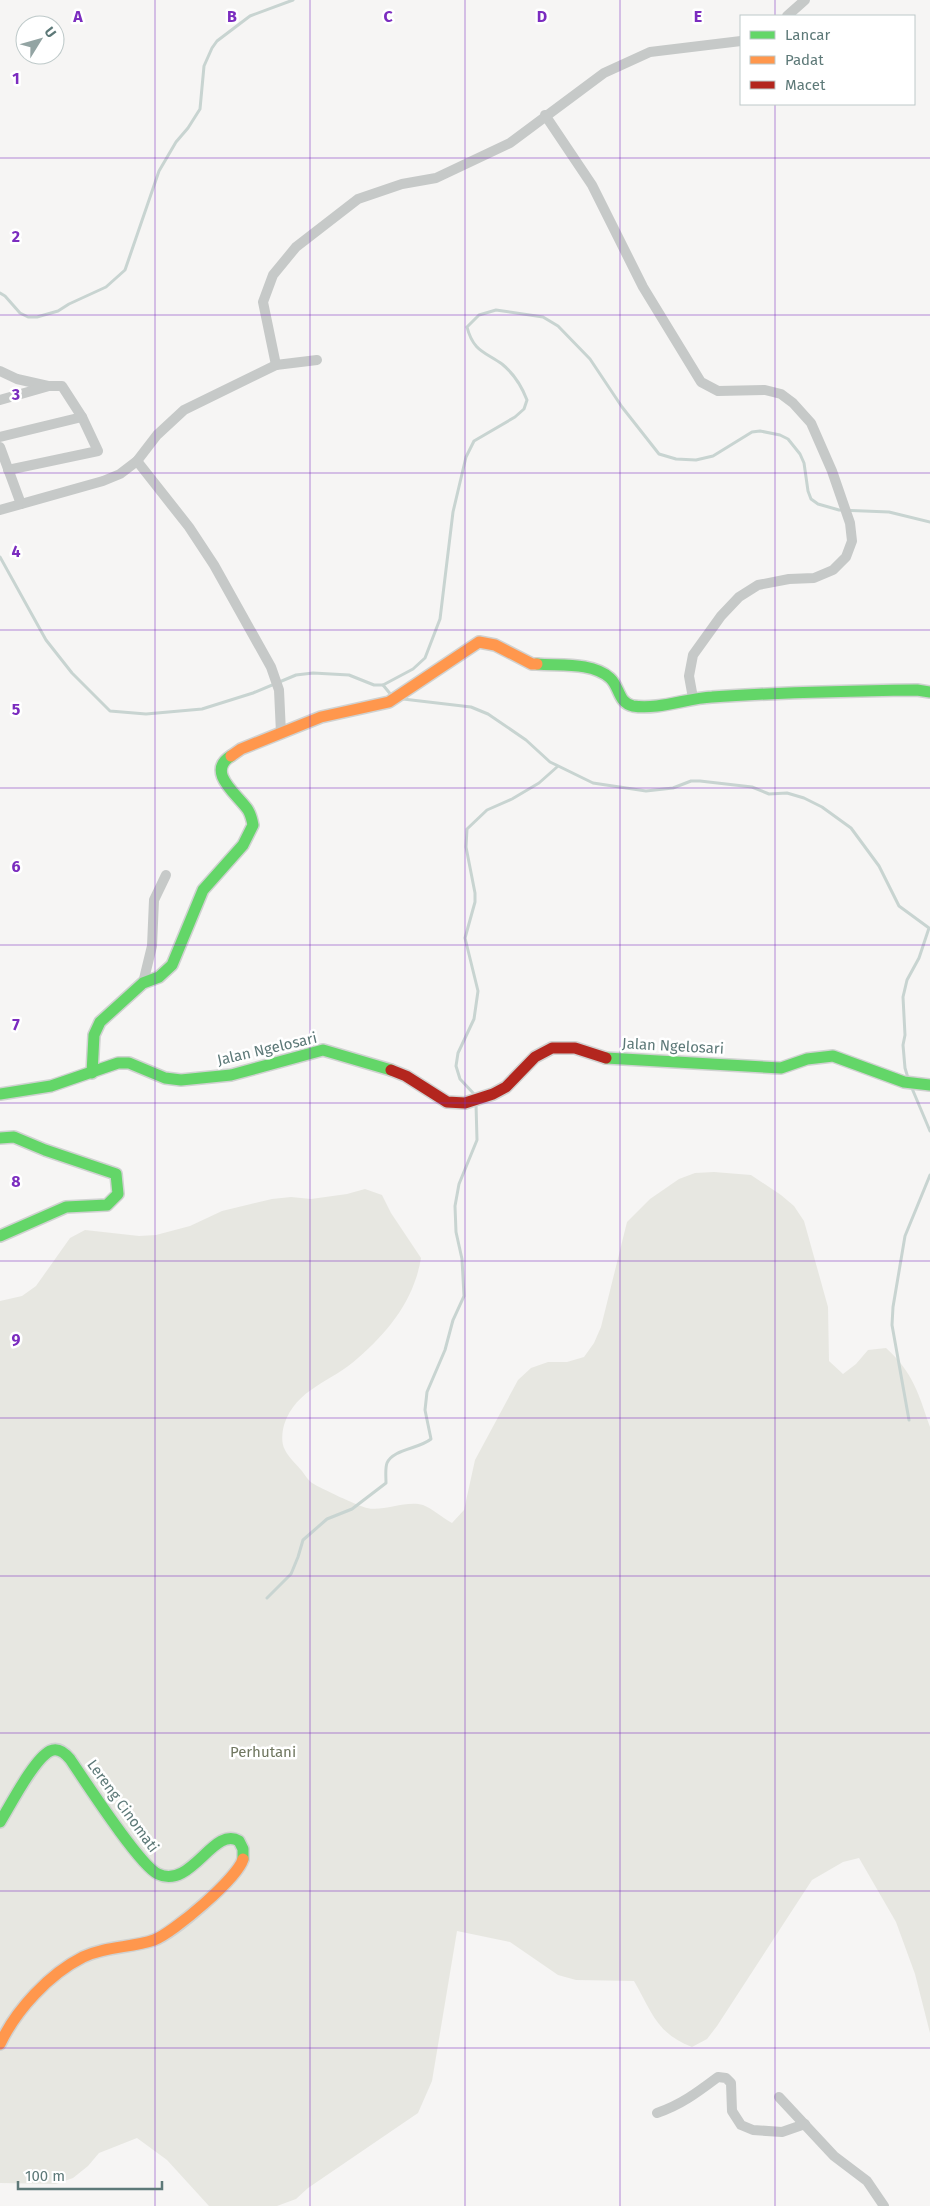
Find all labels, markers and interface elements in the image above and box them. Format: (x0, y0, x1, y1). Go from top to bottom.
text: A (72, 7, 83, 26)
text: B (227, 7, 237, 26)
text: C (383, 7, 393, 26)
text: D (537, 7, 547, 26)
text: E (694, 7, 702, 26)
north arrow (15, 15, 65, 65)
legend (740, 15, 915, 105)
text: U (40, 24, 60, 41)
text: Lancar (785, 26, 830, 44)
text: Padat (785, 51, 824, 69)
text: 1 (12, 69, 20, 88)
text: Macet (785, 76, 826, 94)
text: 2 (12, 227, 20, 246)
text: 3 (11, 385, 20, 404)
text: 4 (11, 542, 21, 561)
text: 5 (12, 700, 21, 719)
text: 6 (11, 857, 21, 876)
text: 7 (12, 1015, 20, 1034)
street label: Jalan Ngelosari (215, 1029, 319, 1069)
street label: Jalan Ngelosari (622, 1034, 724, 1058)
text: 8 (11, 1172, 21, 1191)
text: 9 (12, 1330, 21, 1349)
park label: Perhutani (230, 1743, 296, 1761)
street label: Lereng Cinomati (83, 1756, 163, 1856)
scale bar (18, 2158, 161, 2190)
text: 100 m (25, 2167, 65, 2185)

